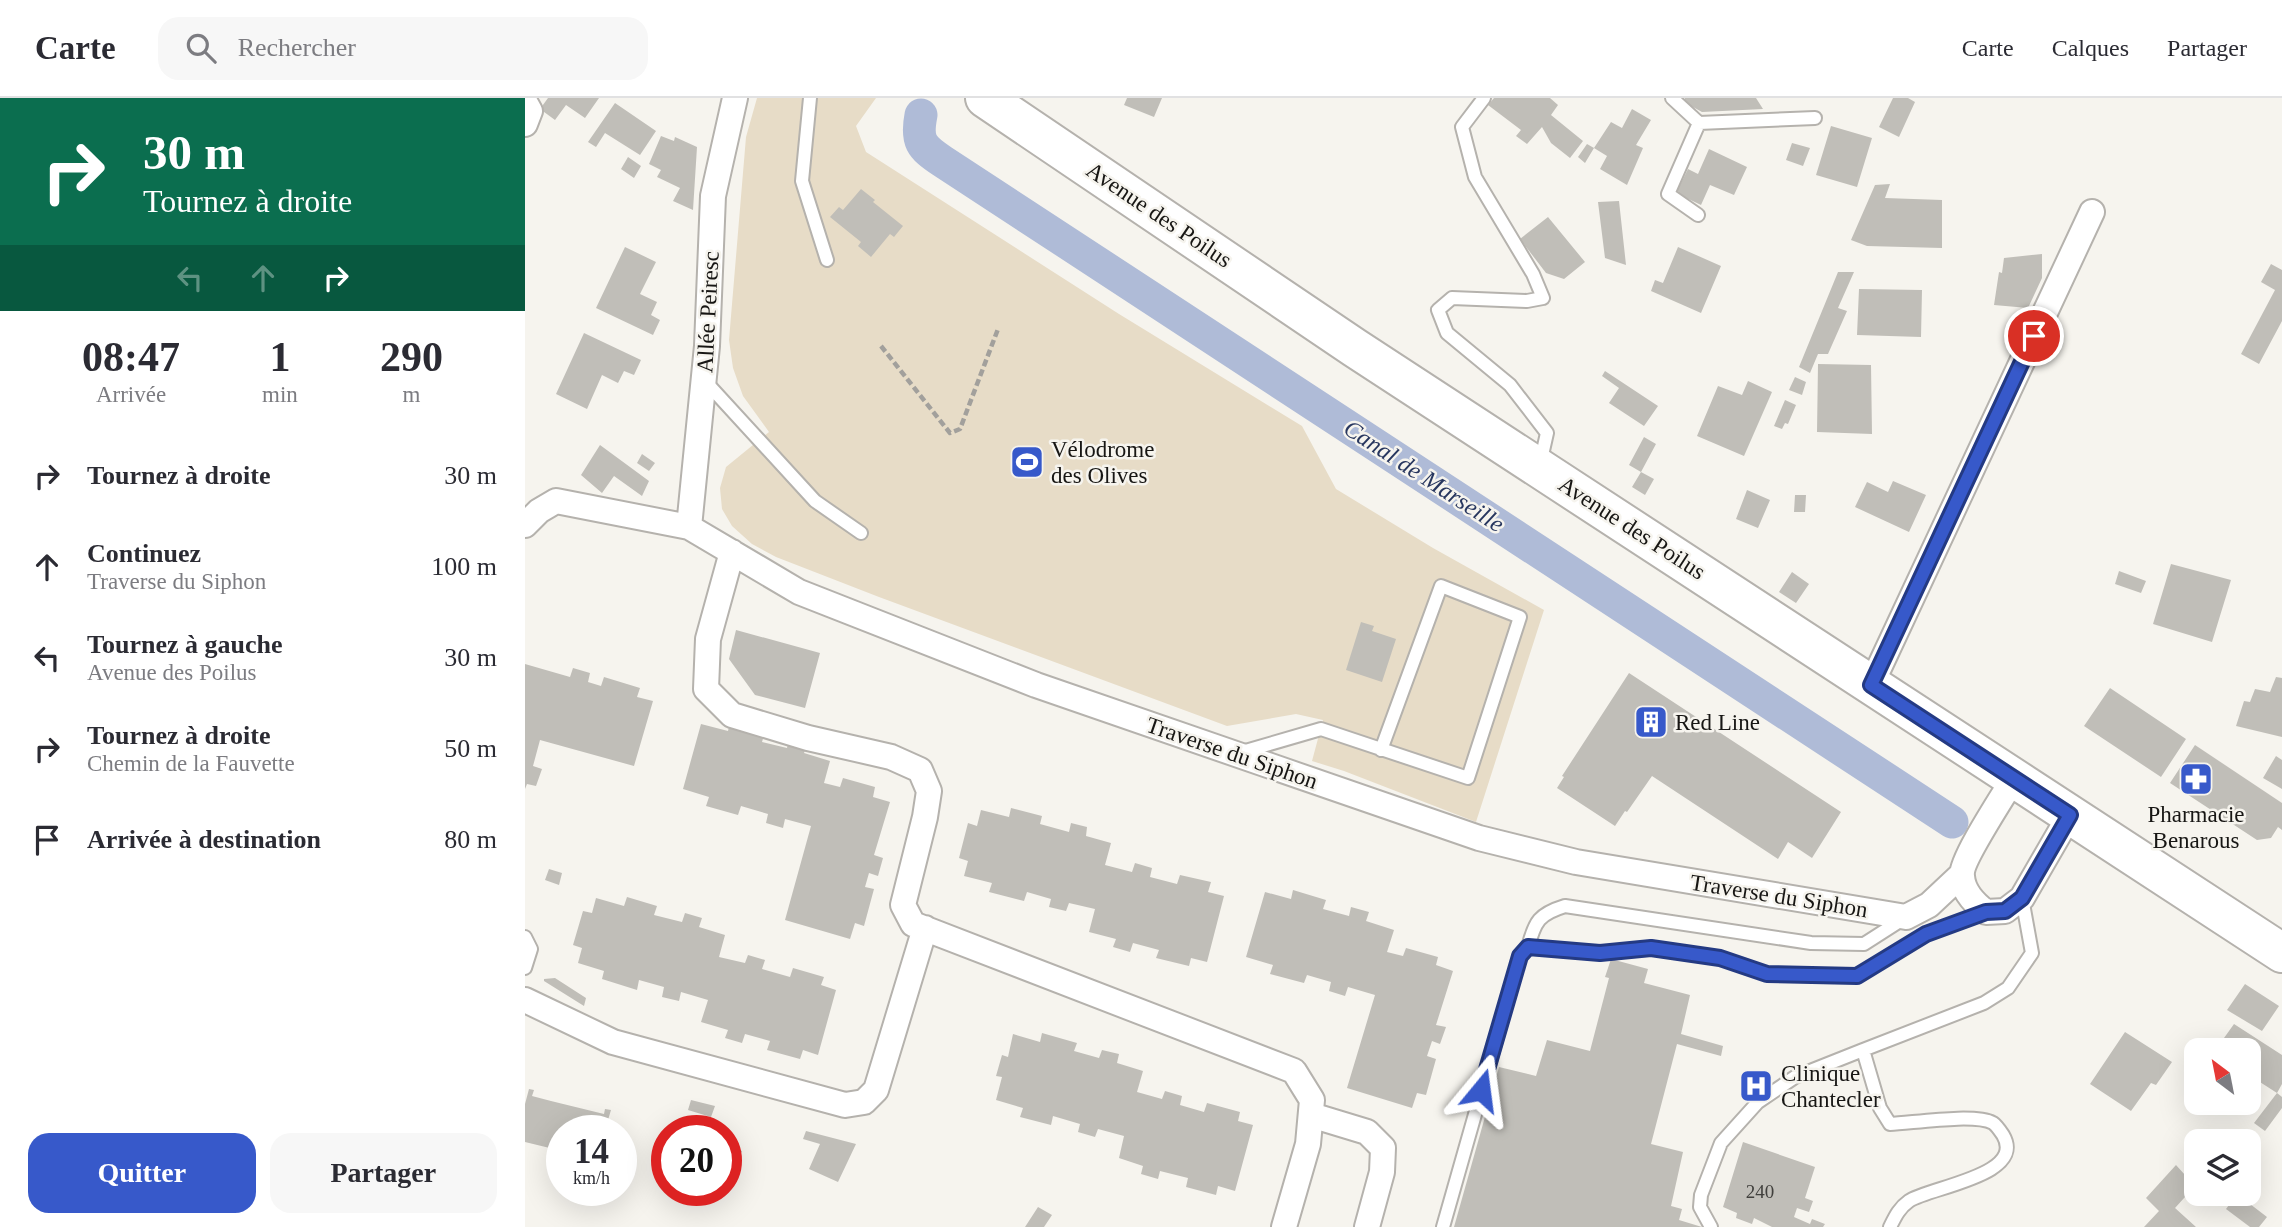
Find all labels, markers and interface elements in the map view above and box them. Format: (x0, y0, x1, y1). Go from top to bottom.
search box (158, 17, 648, 80)
icon: search (182, 29, 220, 67)
text: Carte (35, 30, 116, 66)
text: Rechercher (238, 33, 356, 62)
text: Carte (1962, 35, 2014, 61)
text: Calques (2052, 35, 2129, 61)
text: Partager (2167, 35, 2247, 61)
text: 30 m (143, 125, 245, 180)
icon: right (28, 126, 119, 217)
street label: Avenue des Poilus (1082, 157, 1236, 273)
text: Tournez à droite (143, 183, 352, 219)
street label: Allée Peiresc (692, 250, 724, 374)
icon: left (171, 259, 209, 297)
icon: ahead (244, 259, 282, 297)
icon: right (317, 259, 355, 297)
pin (2004, 306, 2064, 366)
icon: arrive (2015, 317, 2053, 355)
text: 08:47 (82, 334, 180, 380)
text: 1 (269, 334, 290, 380)
text: 290 (380, 334, 443, 380)
text: Arrivée (96, 382, 166, 407)
text: min (262, 382, 298, 407)
text: m (402, 382, 420, 407)
water label: Canal de Marseille (1339, 415, 1509, 538)
place label: Vélodrome des Olives (1051, 437, 1154, 488)
sports icon: Vélodrome des Olives (1008, 443, 1046, 481)
icon: right (28, 457, 66, 495)
text: Tournez à droite (87, 461, 270, 490)
text: 30 m (444, 461, 497, 490)
street label: Avenue des Poilus (1554, 471, 1710, 585)
text: Continuez (87, 539, 201, 568)
icon: ahead (28, 548, 66, 586)
text: 100 m (431, 552, 497, 581)
text: Traverse du Siphon (87, 569, 266, 594)
text: Tournez à gauche (87, 630, 283, 659)
icon: left (28, 639, 66, 677)
text: 30 m (444, 643, 497, 672)
text: Avenue des Poilus (87, 660, 257, 685)
building icon: Red Line (1632, 703, 1670, 741)
place label: Red Line (1675, 710, 1760, 735)
street label: Traverse du Siphon (1143, 712, 1321, 794)
text: Tournez à droite (87, 721, 270, 750)
icon: right (28, 730, 66, 768)
text: 50 m (444, 734, 497, 763)
text: Chemin de la Fauvette (87, 751, 295, 776)
pharmacy icon: Pharmacie Benarous (2177, 760, 2215, 798)
place label: Pharmacie Benarous (2147, 802, 2245, 853)
icon: arrive (28, 821, 66, 859)
text: Arrivée à destination (87, 825, 321, 854)
text: 80 m (444, 825, 497, 854)
street label: Traverse du Siphon (1688, 870, 1870, 922)
north arrow (2184, 1038, 2261, 1115)
map controls (2184, 1038, 2261, 1206)
position arrow (1444, 1053, 1518, 1127)
place label: Clinique Chantecler (1781, 1061, 1881, 1112)
hospital icon: Clinique Chantecler (1737, 1067, 1775, 1105)
speed limit sign: 20 (651, 1115, 742, 1206)
button: layers (2184, 1129, 2261, 1206)
text: 14 (574, 1132, 609, 1171)
button: Quitter (28, 1133, 256, 1213)
button: Partager (270, 1133, 497, 1213)
text: km/h (573, 1168, 610, 1188)
house number: 240 (1746, 1181, 1774, 1202)

